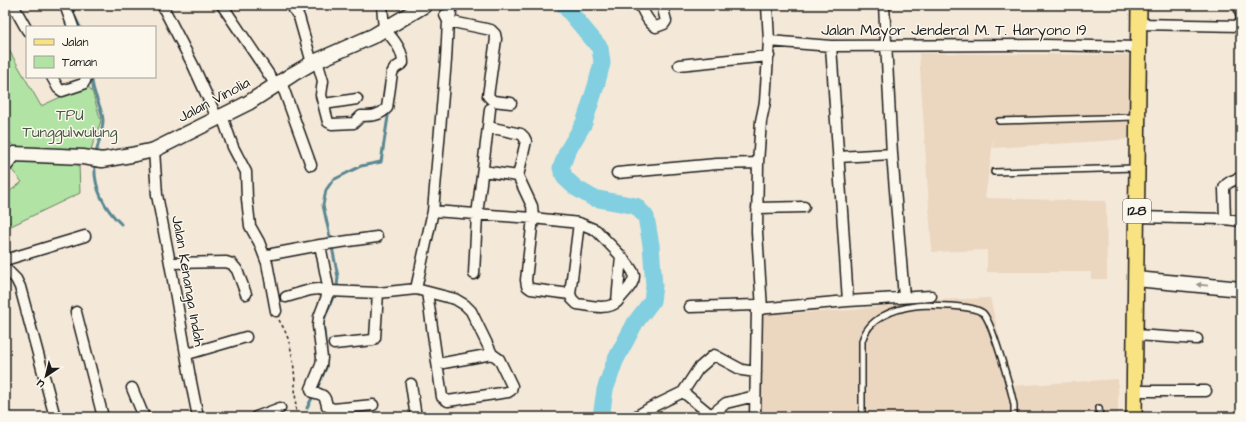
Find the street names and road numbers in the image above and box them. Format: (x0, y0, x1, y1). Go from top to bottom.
street label: Jalan Mayor Jenderal M. T. Haryono 19 (821, 20, 1087, 42)
street label: Jalan Vinolia (174, 72, 254, 128)
road number: 128 (1123, 199, 1151, 223)
street label: Jalan Kenanga Indah (165, 214, 210, 349)

